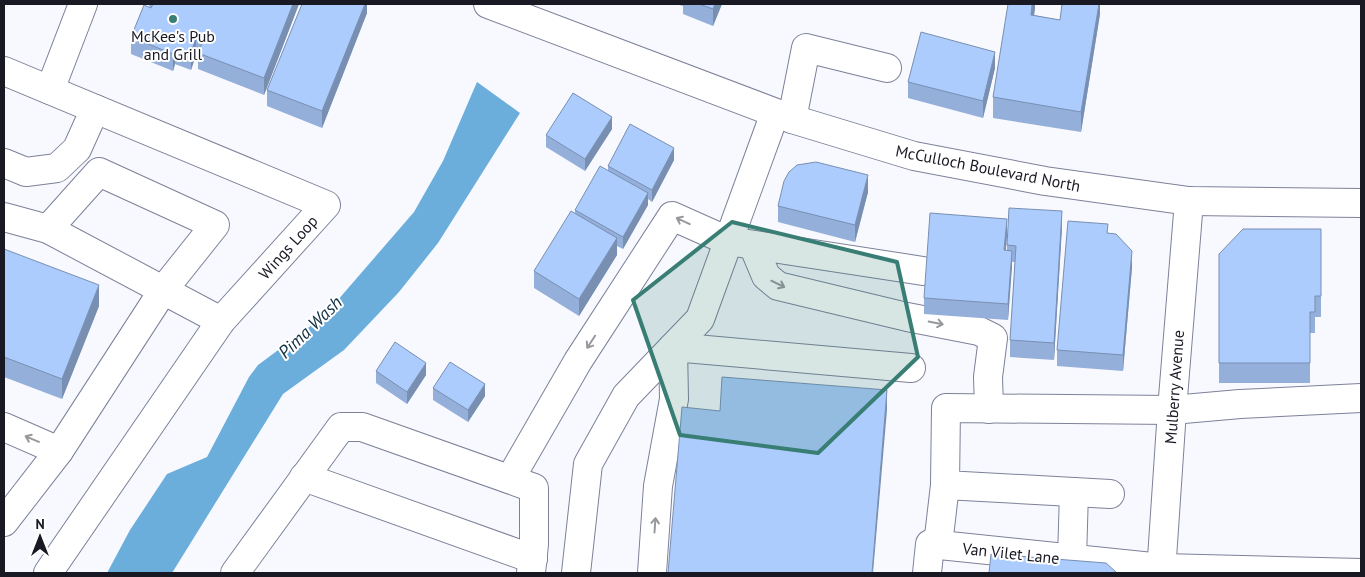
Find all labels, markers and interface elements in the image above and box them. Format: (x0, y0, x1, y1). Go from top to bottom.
marker: McKee's Pub and Grill (167, 13, 179, 25)
place label: McKee's Pub and Grill (131, 26, 215, 64)
street label: McCulloch Boulevard North (894, 140, 1082, 196)
street label: Wings Loop (254, 211, 322, 283)
one-way arrow (676, 215, 691, 225)
one-way arrow (770, 280, 785, 289)
water label: Pima Wash (273, 291, 347, 363)
one-way arrow (927, 318, 943, 328)
street label: Mulberry Avenue (1160, 329, 1188, 445)
one-way arrow (585, 335, 596, 349)
one-way arrow (25, 433, 40, 443)
north arrow (15, 512, 65, 562)
text: N (35, 515, 45, 533)
one-way arrow (650, 517, 660, 533)
street label: Van Vilet Lane (961, 538, 1060, 568)

